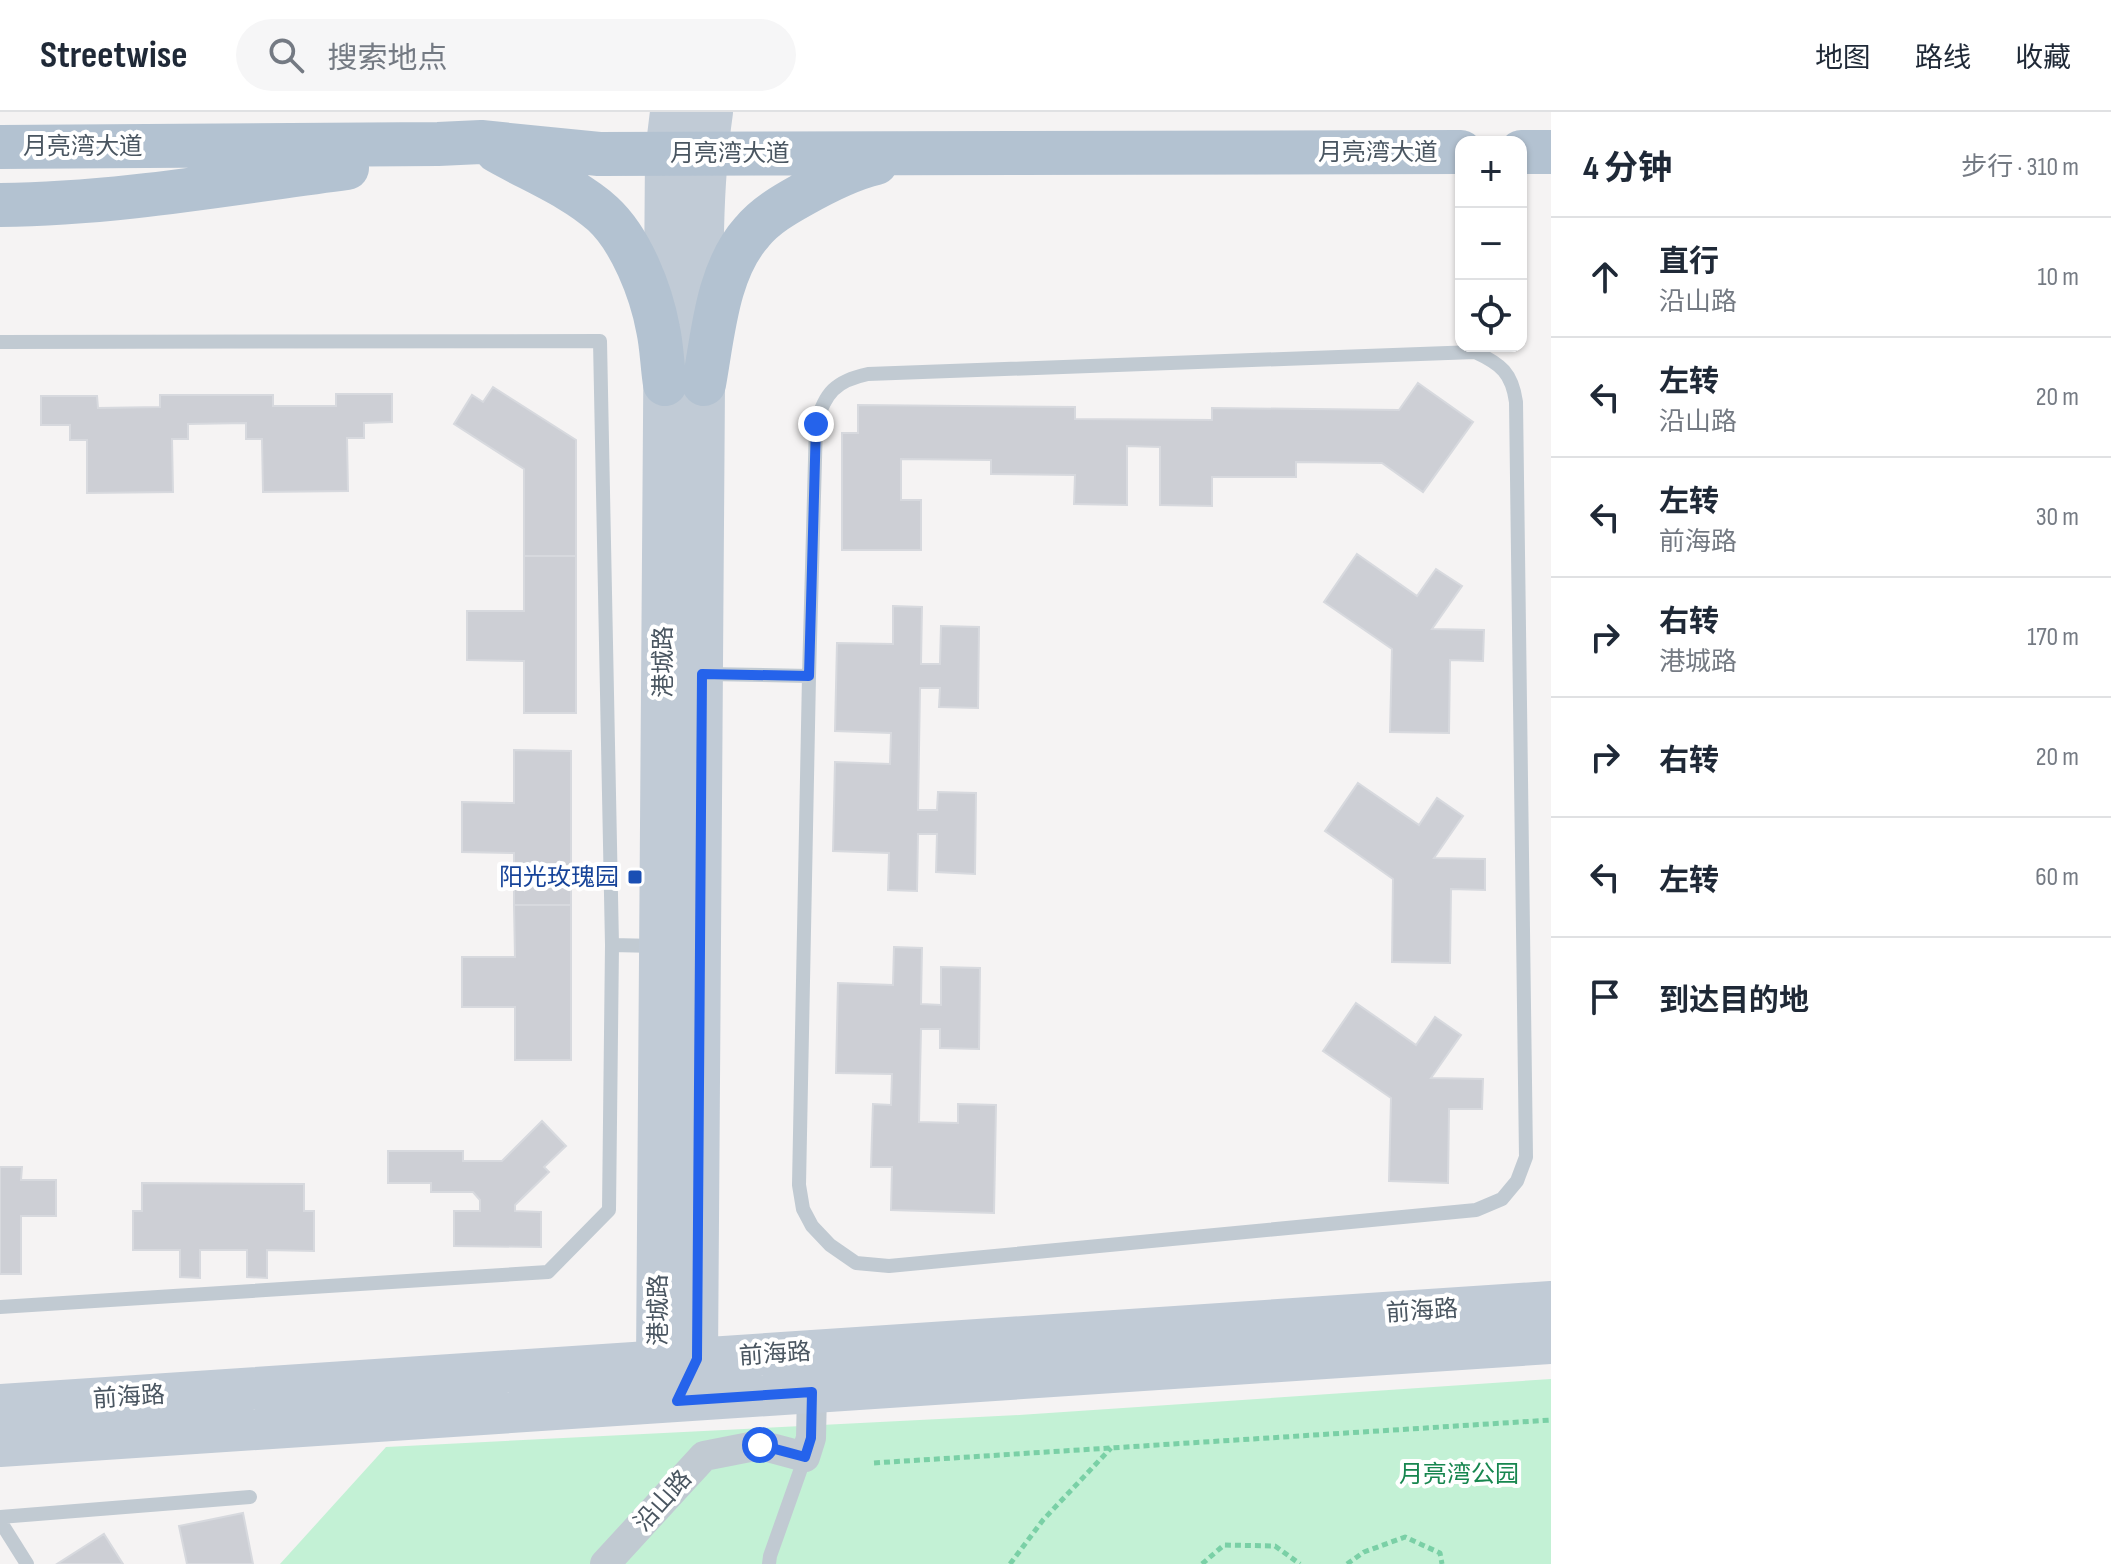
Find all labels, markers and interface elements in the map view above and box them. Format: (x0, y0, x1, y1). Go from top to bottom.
search box (236, 19, 796, 91)
text: Streetwise (40, 33, 188, 78)
icon: search (264, 33, 308, 77)
text: 搜索地点 (328, 41, 448, 77)
text: 地图 (1815, 42, 1871, 75)
text: 路线 (1915, 42, 1971, 75)
text: 收藏 (2015, 42, 2071, 75)
street label: 月亮湾大道 (23, 132, 143, 161)
map controls (1455, 136, 1527, 352)
button: + (1455, 136, 1527, 208)
street label: 月亮湾大道 (1318, 138, 1438, 167)
street label: 月亮湾大道 (670, 139, 790, 168)
text: 4 分钟 (1583, 148, 1672, 189)
text: 步行 · 310 m (1961, 152, 2079, 183)
button: − (1455, 208, 1527, 280)
text: 直行 (1659, 244, 1719, 280)
icon: ahead (1583, 255, 1627, 299)
text: 10 m (2037, 262, 2079, 293)
button: locate (1455, 280, 1527, 352)
text: 沿山路 (1659, 287, 1737, 318)
text: 左转 (1659, 364, 1719, 400)
icon: left (1583, 375, 1627, 419)
text: 20 m (2036, 382, 2079, 413)
route end (798, 406, 834, 442)
text: 沿山路 (1659, 407, 1737, 438)
text: 左转 (1659, 484, 1719, 520)
icon: left (1583, 495, 1627, 539)
text: 30 m (2036, 502, 2079, 533)
text: 前海路 (1659, 527, 1737, 558)
text: 右转 (1659, 604, 1719, 640)
icon: right (1583, 615, 1627, 659)
text: 170 m (2027, 622, 2079, 653)
street label: 港城路 (649, 626, 678, 698)
text: 港城路 (1659, 647, 1737, 678)
icon: right (1583, 735, 1627, 779)
text: 20 m (2036, 742, 2079, 773)
text: 右转 (1659, 743, 1719, 779)
icon: left (1583, 855, 1627, 899)
text: 60 m (2035, 862, 2079, 893)
place label: 阳光玫瑰园 (499, 863, 619, 892)
text: 左转 (1659, 863, 1719, 899)
marker: 阳光玫瑰园 (626, 868, 644, 886)
icon: arrive (1583, 975, 1627, 1019)
text: 到达目的地 (1659, 983, 1809, 1019)
street label: 港城路 (644, 1274, 673, 1346)
street label: 前海路 (1385, 1294, 1459, 1328)
street label: 前海路 (738, 1337, 812, 1371)
street label: 前海路 (92, 1380, 166, 1414)
route start (742, 1427, 778, 1463)
park label: 月亮湾公园 (1399, 1460, 1519, 1489)
street label: 沿山路 (628, 1465, 698, 1537)

